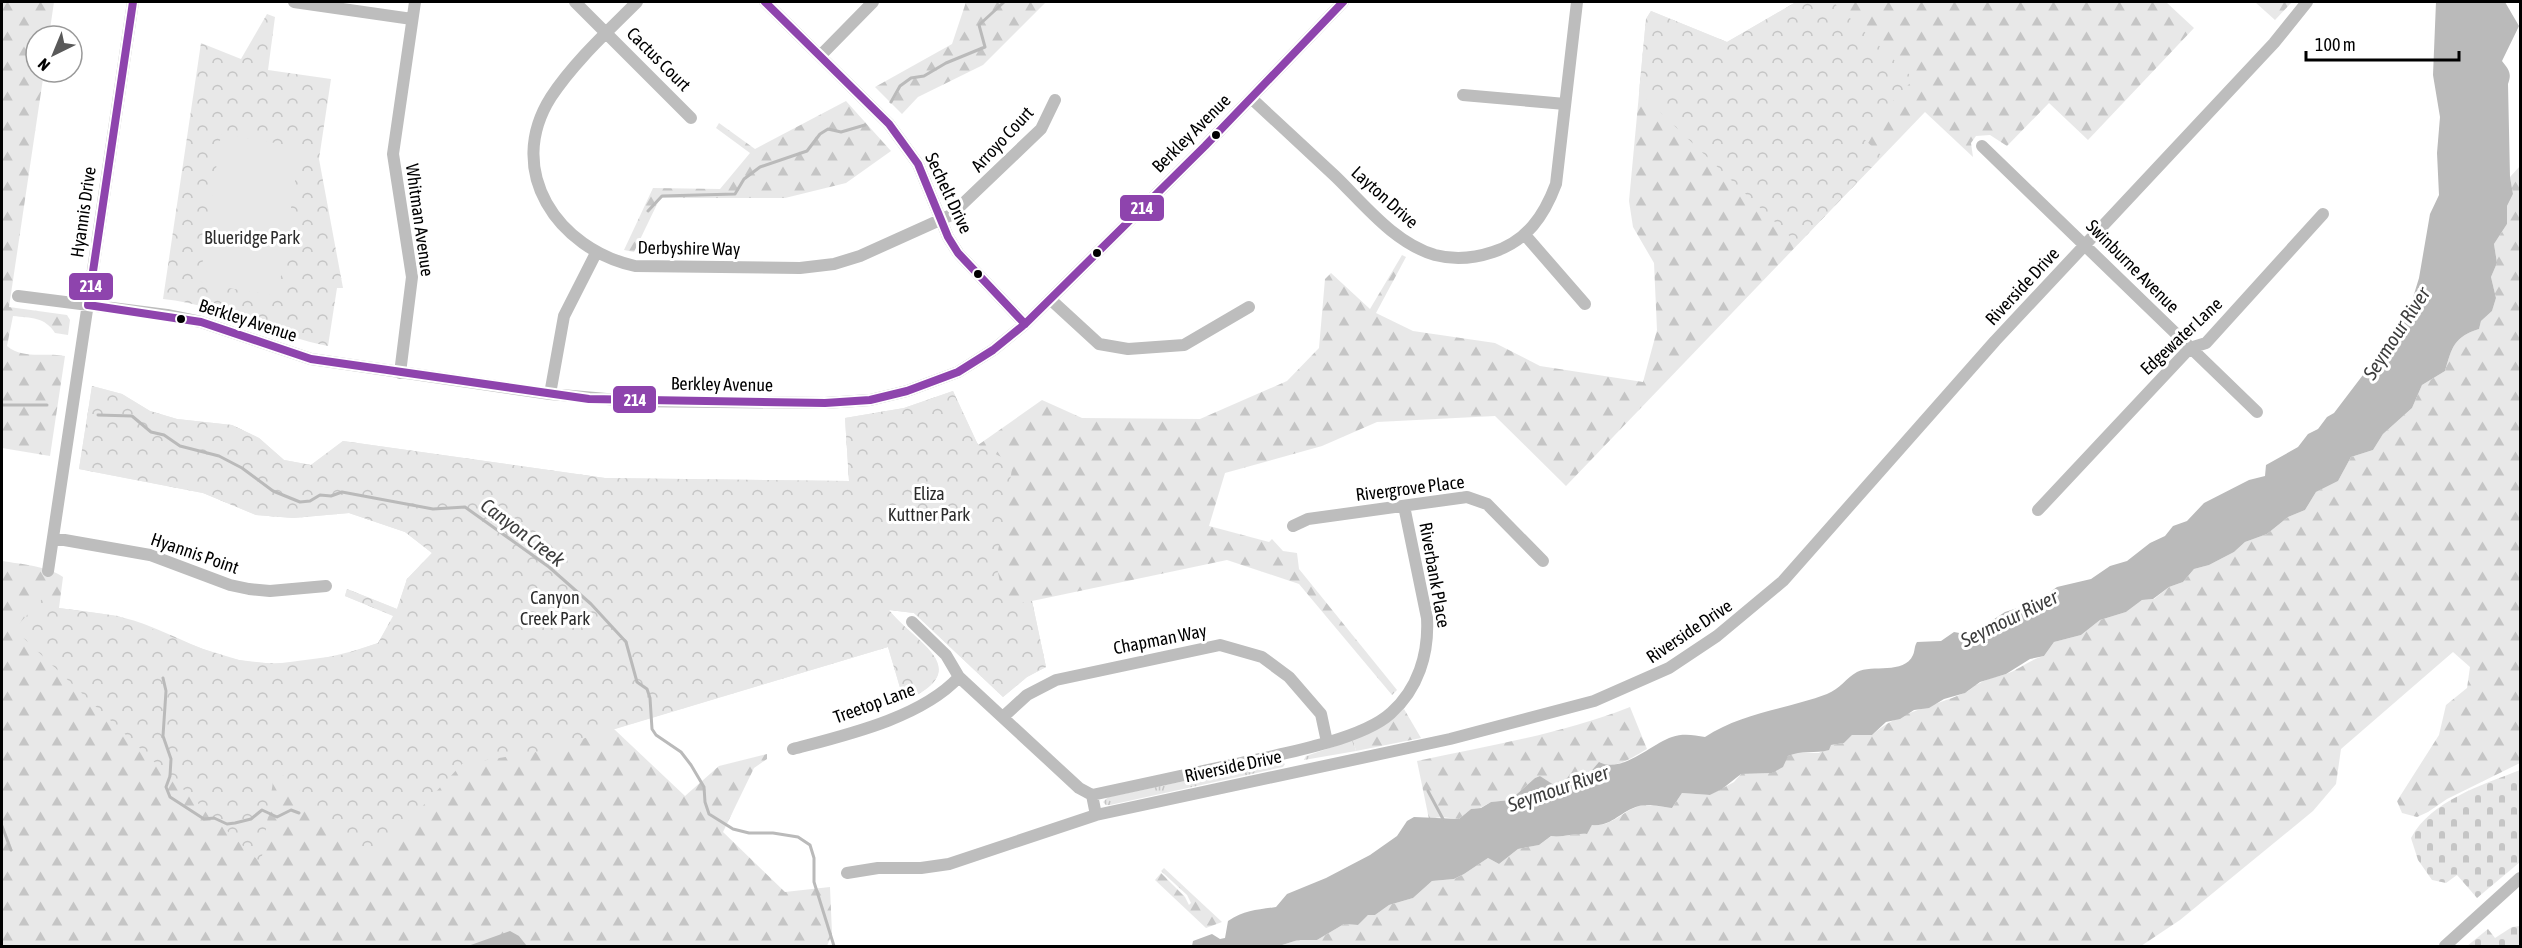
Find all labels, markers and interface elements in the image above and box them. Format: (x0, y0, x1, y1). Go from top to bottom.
street label: Cactus Court (623, 23, 695, 95)
north arrow (24, 24, 84, 84)
scale bar (2306, 24, 2459, 62)
text: 100 m (2315, 34, 2356, 55)
text: N (34, 55, 53, 75)
street label: Berkley Avenue (1147, 89, 1235, 177)
street label: Arroyo Court (967, 102, 1037, 176)
unlabelled marker (1210, 129, 1222, 141)
street label: Sechelt Drive (921, 149, 977, 237)
street label: Whitman Avenue (402, 162, 438, 278)
street label: Layton Drive (1347, 162, 1423, 232)
street label: Hyannis Drive (66, 165, 100, 259)
line badge: 214 (1119, 194, 1165, 222)
text: 214 (1131, 199, 1154, 217)
street label: Swinburne Avenue (2082, 215, 2184, 317)
park label: Blueridge Park (204, 227, 300, 248)
street label: Derbyshire Way (637, 237, 741, 259)
street label: Riverside Drive (1981, 243, 2063, 329)
unlabelled marker (1091, 247, 1103, 259)
unlabelled marker (972, 268, 984, 280)
line badge: 214 (68, 272, 114, 301)
text: 214 (80, 277, 103, 295)
water label: Seymour River (2357, 282, 2435, 384)
street label: Edgewater Lane (2136, 293, 2226, 379)
street label: Berkley Avenue (196, 294, 300, 346)
unlabelled marker (175, 313, 187, 325)
street label: Berkley Avenue (671, 373, 773, 395)
line badge: 214 (612, 385, 657, 414)
text: 214 (624, 391, 647, 409)
street label: Rivergrove Place (1354, 471, 1466, 505)
park label: Eliza Kuttner Park (888, 483, 970, 525)
water label: Canyon Creek (477, 493, 570, 571)
street label: Riverbank Place (1415, 521, 1455, 629)
street label: Hyannis Point (148, 528, 242, 578)
water label: Seymour River (1956, 584, 2062, 652)
park label: Canyon Creek Park (520, 587, 590, 629)
street label: Riverside Drive (1642, 595, 1736, 667)
street label: Chapman Way (1112, 620, 1208, 658)
street label: Treetop Lane (830, 679, 918, 727)
street label: Riverside Drive (1183, 745, 1283, 787)
water label: Seymour River (1504, 760, 1613, 816)

